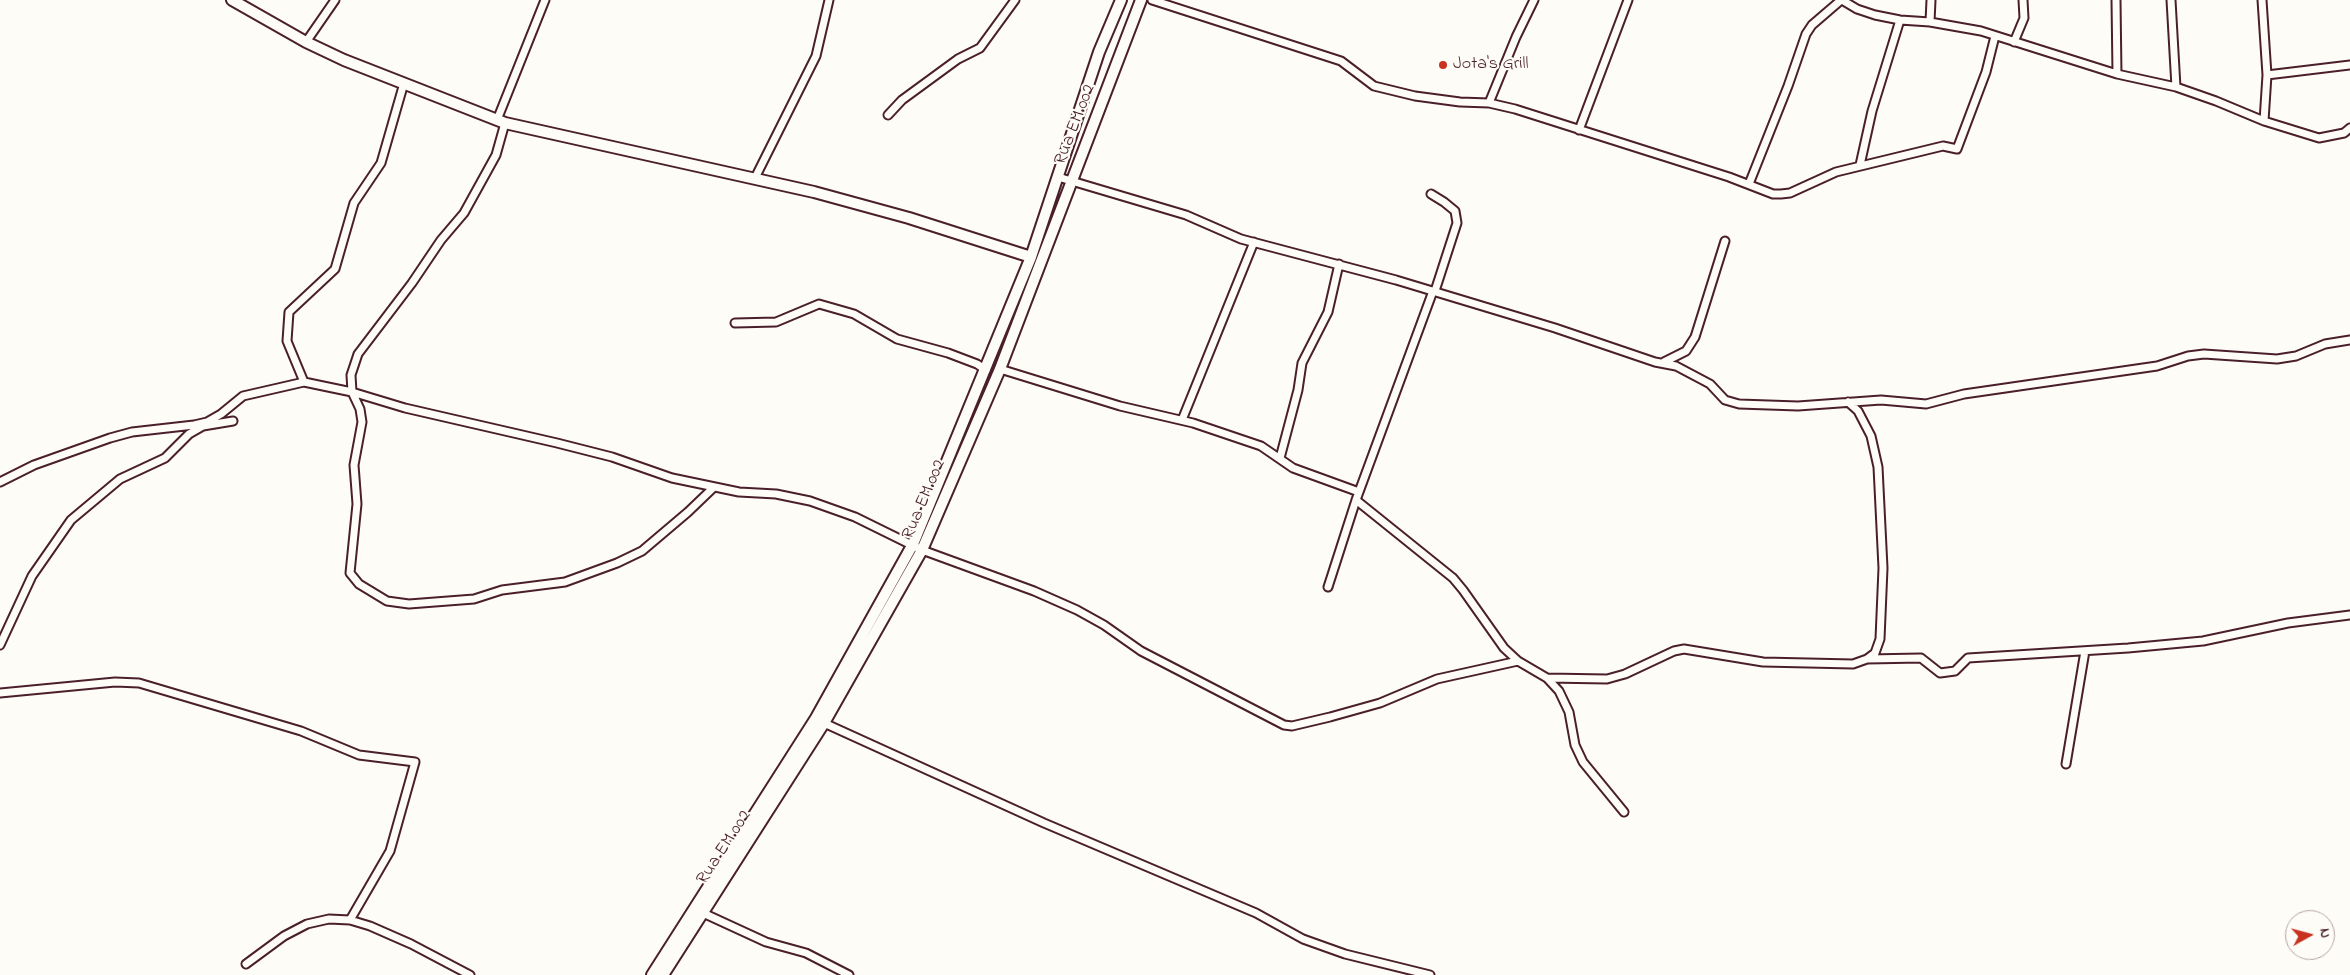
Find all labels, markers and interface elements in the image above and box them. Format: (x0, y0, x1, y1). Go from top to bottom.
place label: Jota's Grill (1453, 54, 1529, 76)
marker: Jota's Grill (1437, 59, 1449, 71)
street label: Rua EM.002 (1051, 82, 1101, 168)
street label: Rua EM.002 (899, 457, 951, 543)
street label: Rua EM.002 (693, 807, 757, 889)
north arrow (2285, 910, 2335, 960)
text: N (2313, 927, 2335, 939)

